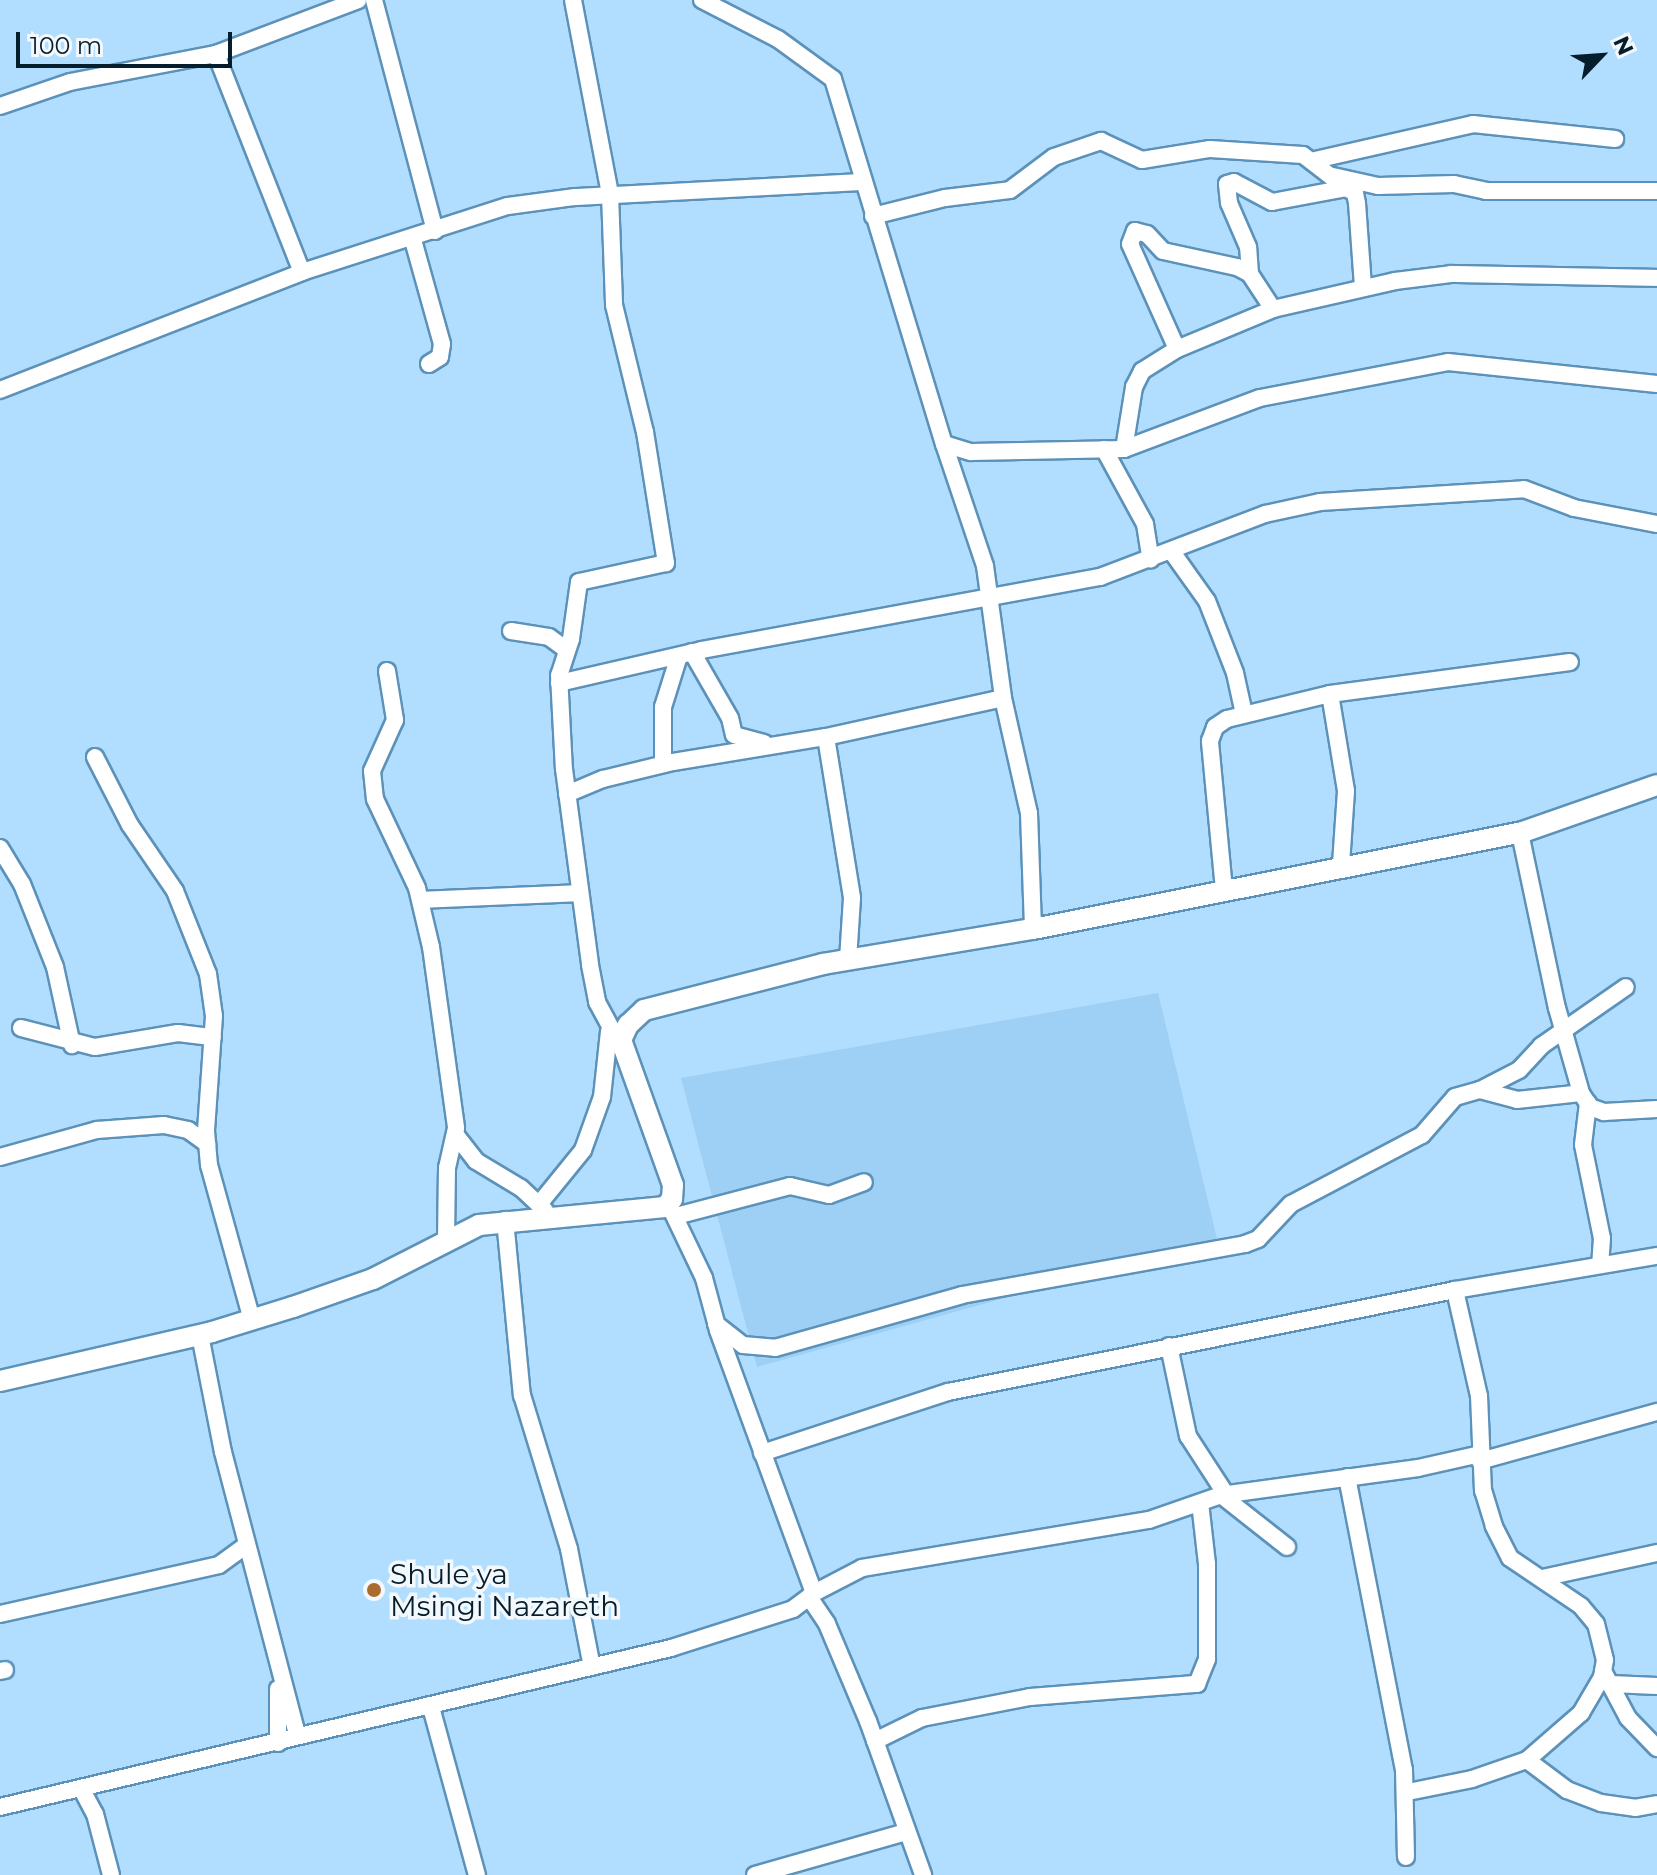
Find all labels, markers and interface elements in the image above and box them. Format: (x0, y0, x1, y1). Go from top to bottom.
scale bar (20, 16, 236, 66)
north arrow (1561, 16, 1641, 96)
text: 100 m (30, 31, 102, 60)
text: N (1607, 32, 1639, 59)
place label: Shule ya Msingi Nazareth (390, 1557, 619, 1623)
marker: Shule ya Msingi Nazareth (365, 1581, 383, 1599)

